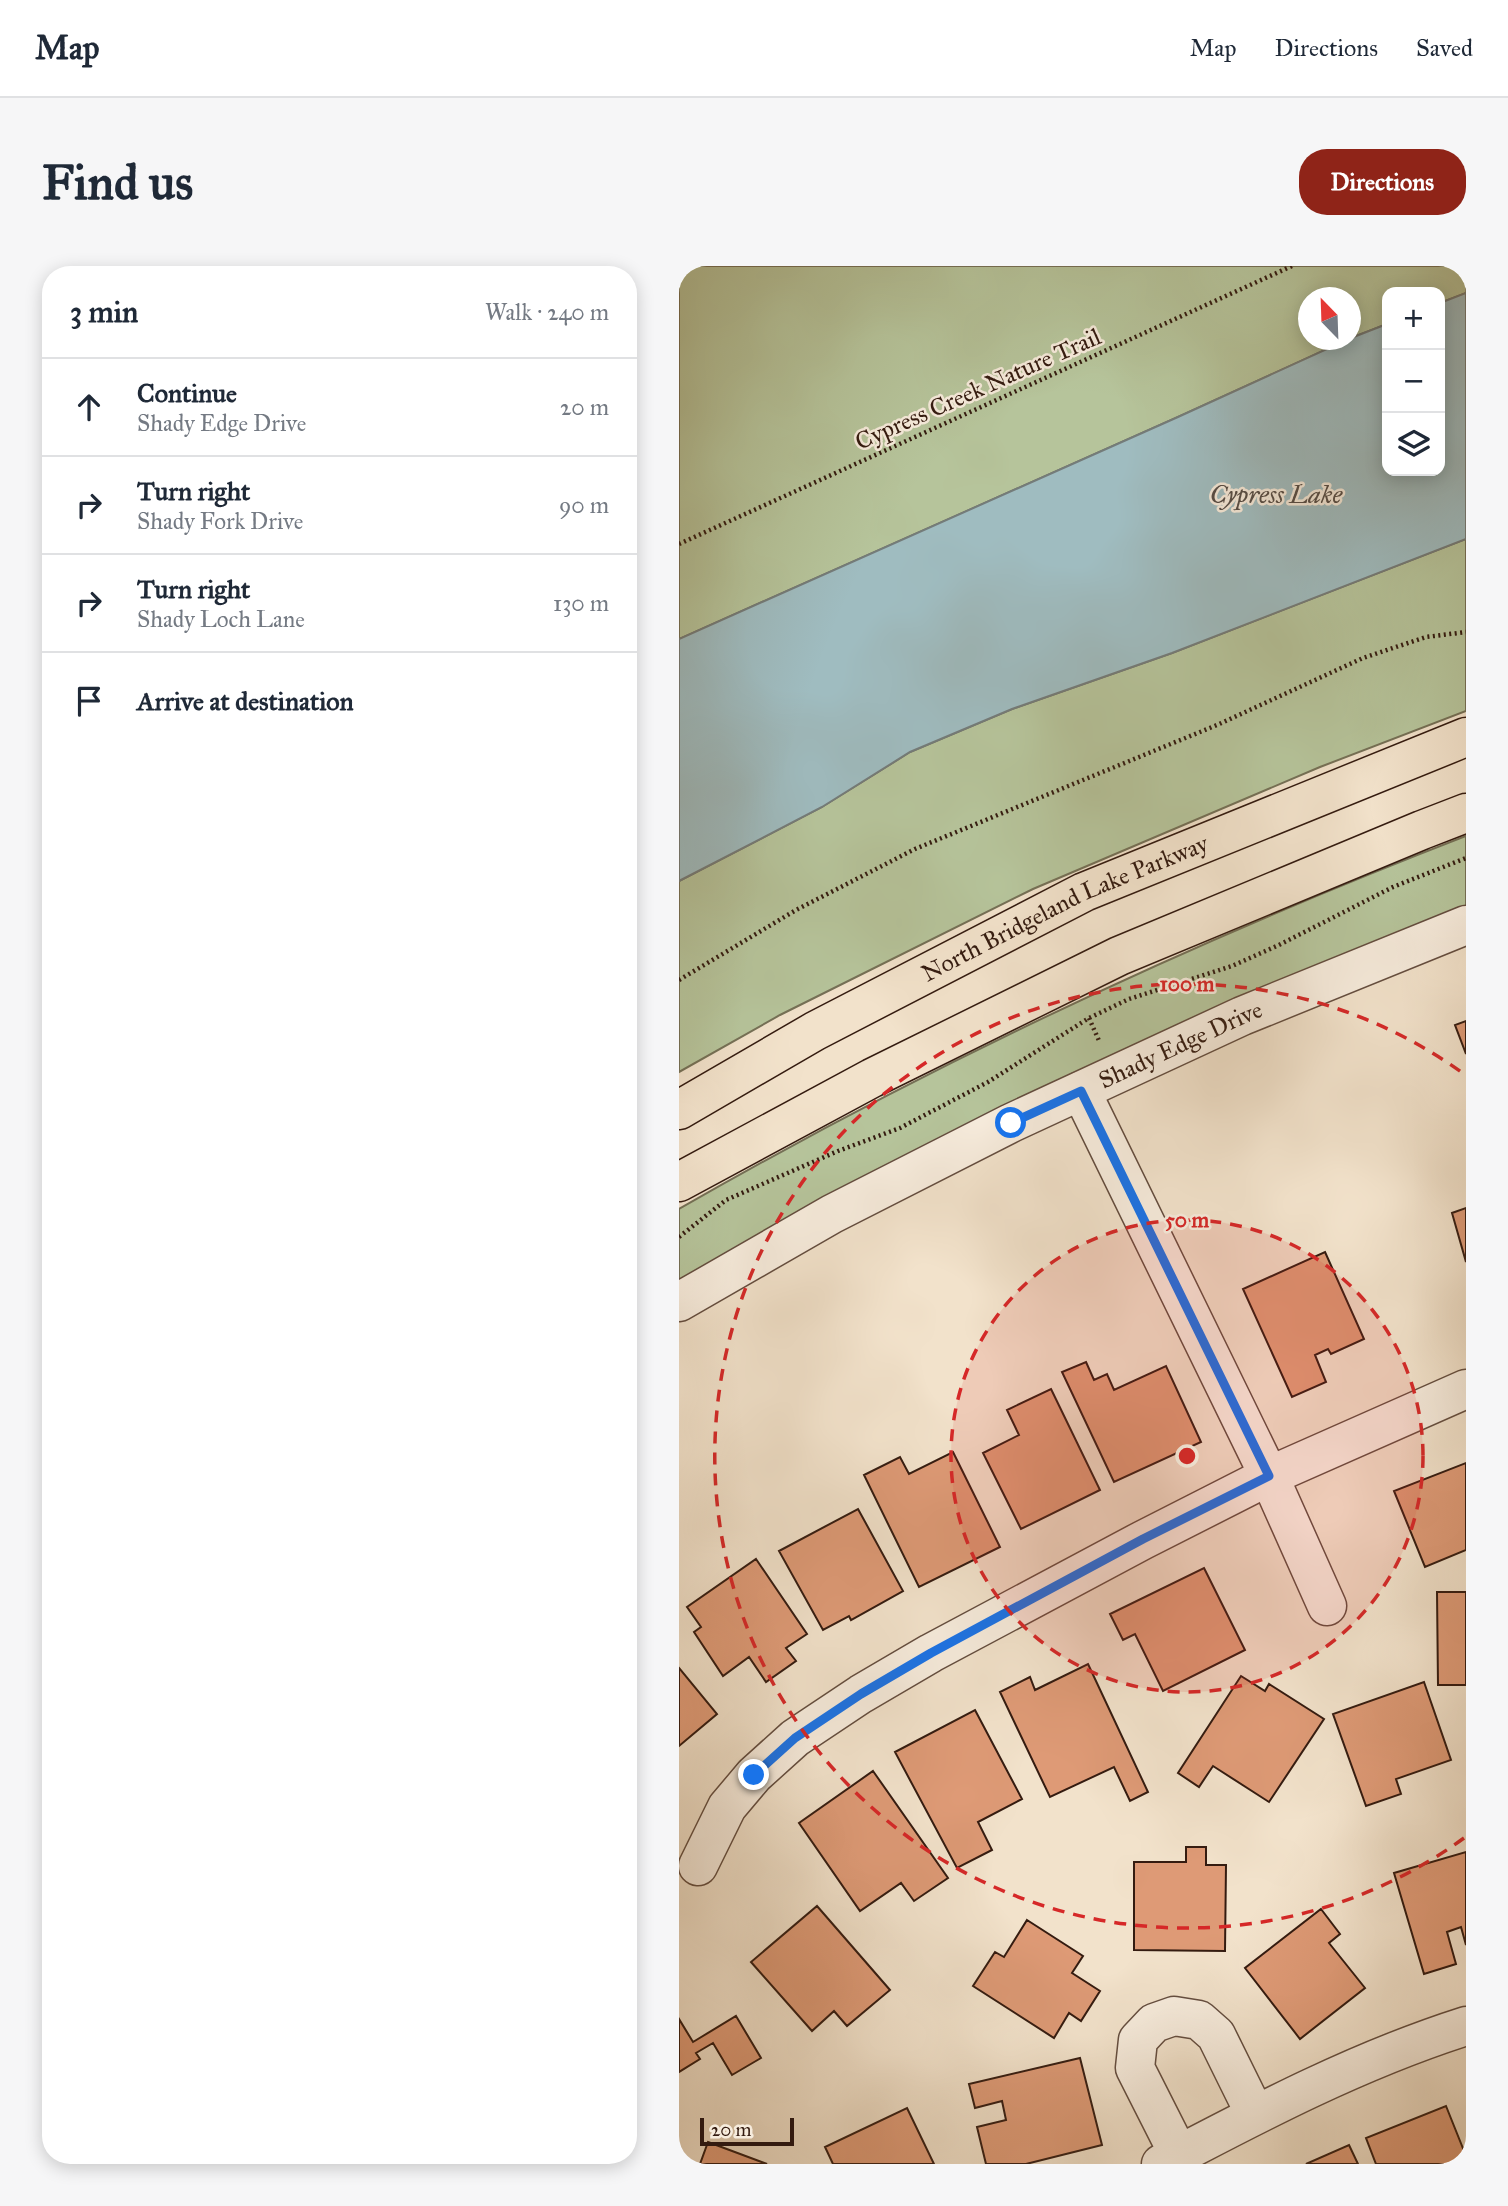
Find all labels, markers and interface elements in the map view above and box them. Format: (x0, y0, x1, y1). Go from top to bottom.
text: Map (35, 28, 99, 68)
text: Map (1190, 33, 1237, 63)
text: Directions (1275, 33, 1378, 63)
text: Saved (1416, 33, 1473, 63)
button: Directions (1299, 149, 1466, 215)
text: Find us (42, 153, 193, 212)
north arrow (1298, 287, 1361, 350)
map controls (1382, 287, 1445, 476)
button: + (1382, 287, 1445, 350)
text: 3 min (70, 294, 138, 330)
text: Walk · 240 m (485, 298, 609, 326)
street label: Cypress Creek Nature Trail (851, 321, 1106, 457)
button: − (1382, 350, 1445, 413)
text: Continue (137, 377, 237, 409)
icon: ahead (70, 388, 108, 426)
text: 20 m (560, 393, 609, 421)
text: Shady Edge Drive (137, 409, 306, 437)
button: layers (1382, 413, 1445, 476)
text: Turn right (137, 475, 250, 507)
water label: Cypress Lake (1210, 478, 1344, 511)
icon: right (70, 486, 108, 524)
text: 90 m (559, 491, 609, 519)
text: Shady Fork Drive (137, 507, 303, 535)
text: Turn right (137, 573, 250, 605)
icon: right (70, 584, 108, 622)
text: 130 m (553, 589, 609, 617)
text: Shady Loch Lane (137, 605, 305, 633)
icon: arrive (70, 682, 108, 720)
text: Arrive at destination (137, 685, 354, 717)
street label: North Bridgeland Lake Parkway (916, 828, 1213, 988)
text: 100 m (1160, 971, 1215, 997)
street label: Shady Edge Drive (1094, 994, 1267, 1095)
route start (995, 1107, 1026, 1138)
text: 50 m (1165, 1207, 1209, 1233)
centre of rings (1175, 1444, 1199, 1468)
route end (738, 1759, 769, 1790)
scale bar (700, 2115, 795, 2147)
text: 20 m (711, 2118, 752, 2141)

